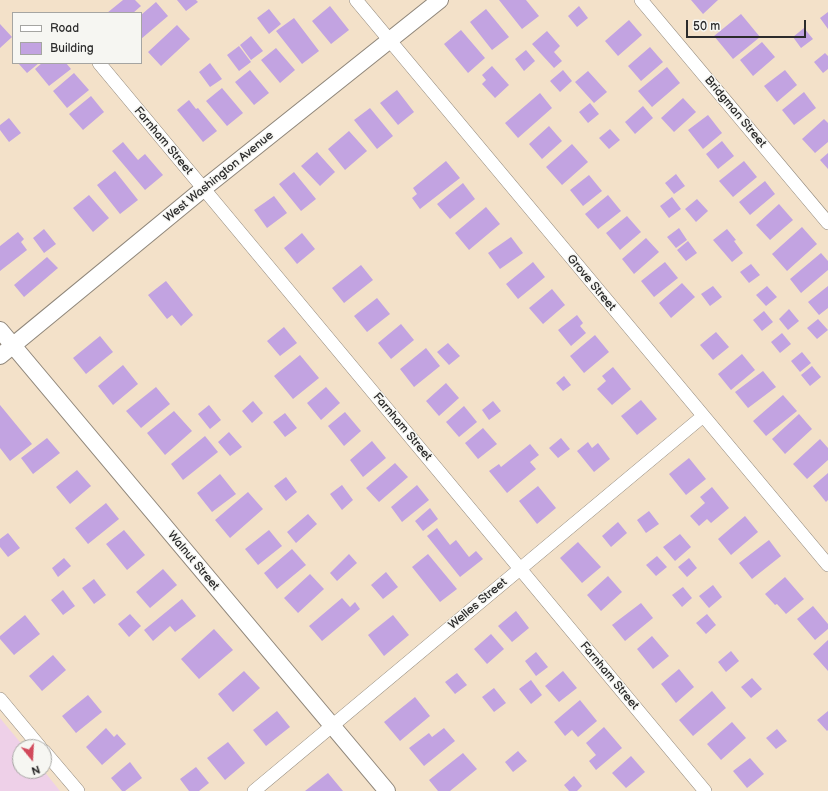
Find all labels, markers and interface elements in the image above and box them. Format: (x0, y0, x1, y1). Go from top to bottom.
legend (12, 12, 142, 64)
scale bar (688, 12, 808, 38)
text: 50 m (693, 19, 720, 34)
text: Road (50, 21, 79, 36)
text: Building (50, 41, 94, 56)
street label: Bridgman Street (701, 73, 769, 151)
street label: Farnham Street (130, 104, 196, 178)
street label: West Washington Avenue (161, 128, 277, 226)
street label: Grove Street (563, 252, 619, 314)
street label: Farnham Street (369, 390, 435, 464)
street label: Walnut Street (164, 528, 222, 594)
street label: Welles Street (446, 575, 510, 633)
street label: Farnham Street (576, 639, 642, 713)
north arrow (12, 739, 52, 779)
text: N (30, 762, 42, 777)

